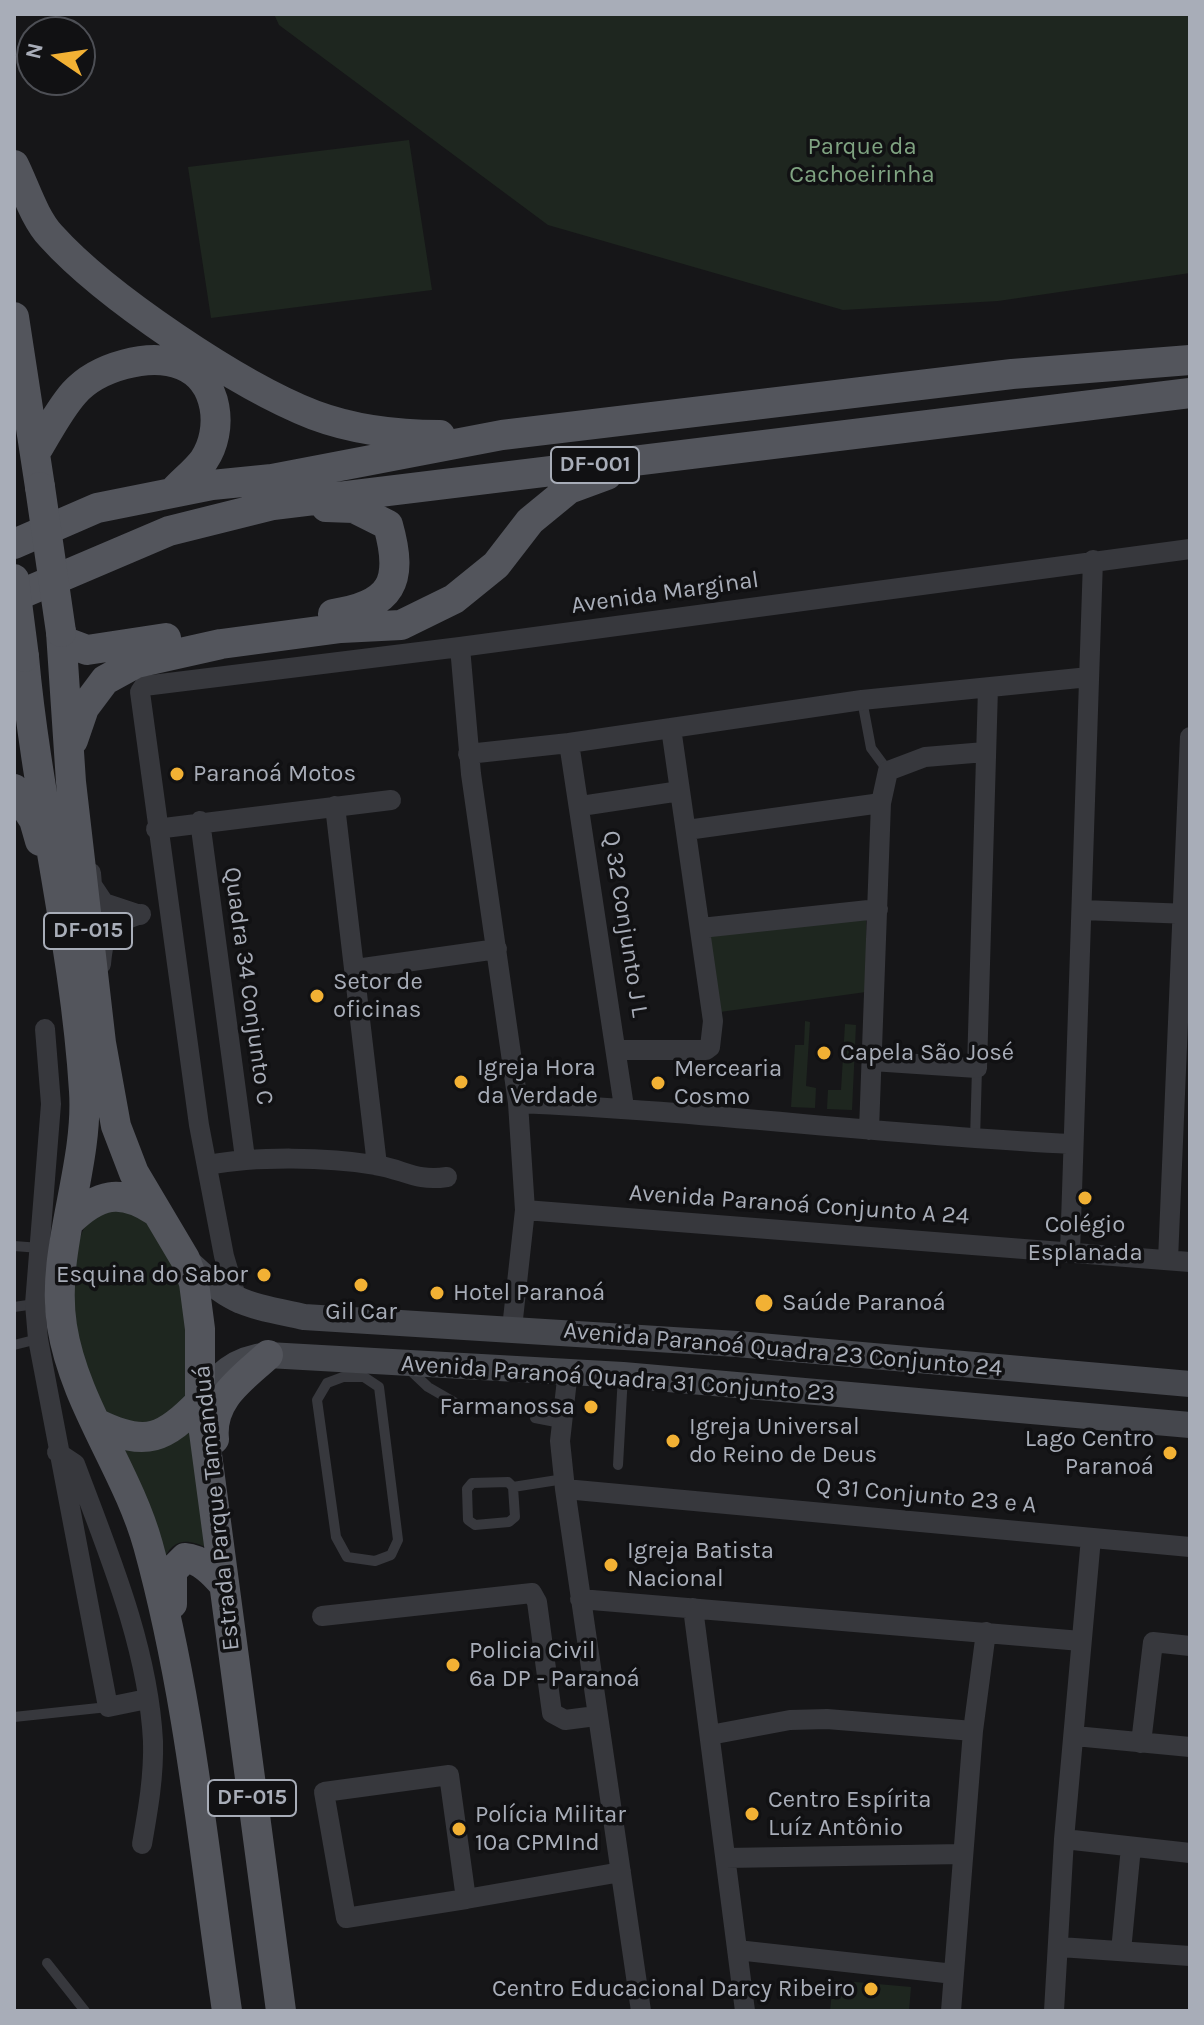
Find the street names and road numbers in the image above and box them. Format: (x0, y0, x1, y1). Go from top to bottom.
road number: DF-001 (551, 447, 639, 483)
street label: Avenida Marginal (569, 566, 761, 620)
street label: Q 32 Conjunto J L (596, 829, 654, 1019)
street label: Quadra 34 Conjunto C (217, 865, 279, 1107)
road number: DF-015 (44, 913, 132, 949)
street label: Avenida Paranoá Conjunto A 24 (628, 1179, 970, 1231)
street label: Avenida Paranoá Quadra 23 Conjunto 24 (562, 1316, 1004, 1384)
street label: Avenida Paranoá Quadra 31 Conjunto 23 (400, 1349, 836, 1409)
street label: Estrada Parque Tamanduá (188, 1364, 246, 1652)
street label: Q 31 Conjunto 23 e A (814, 1472, 1038, 1520)
road number: DF-015 (208, 1780, 296, 1816)

